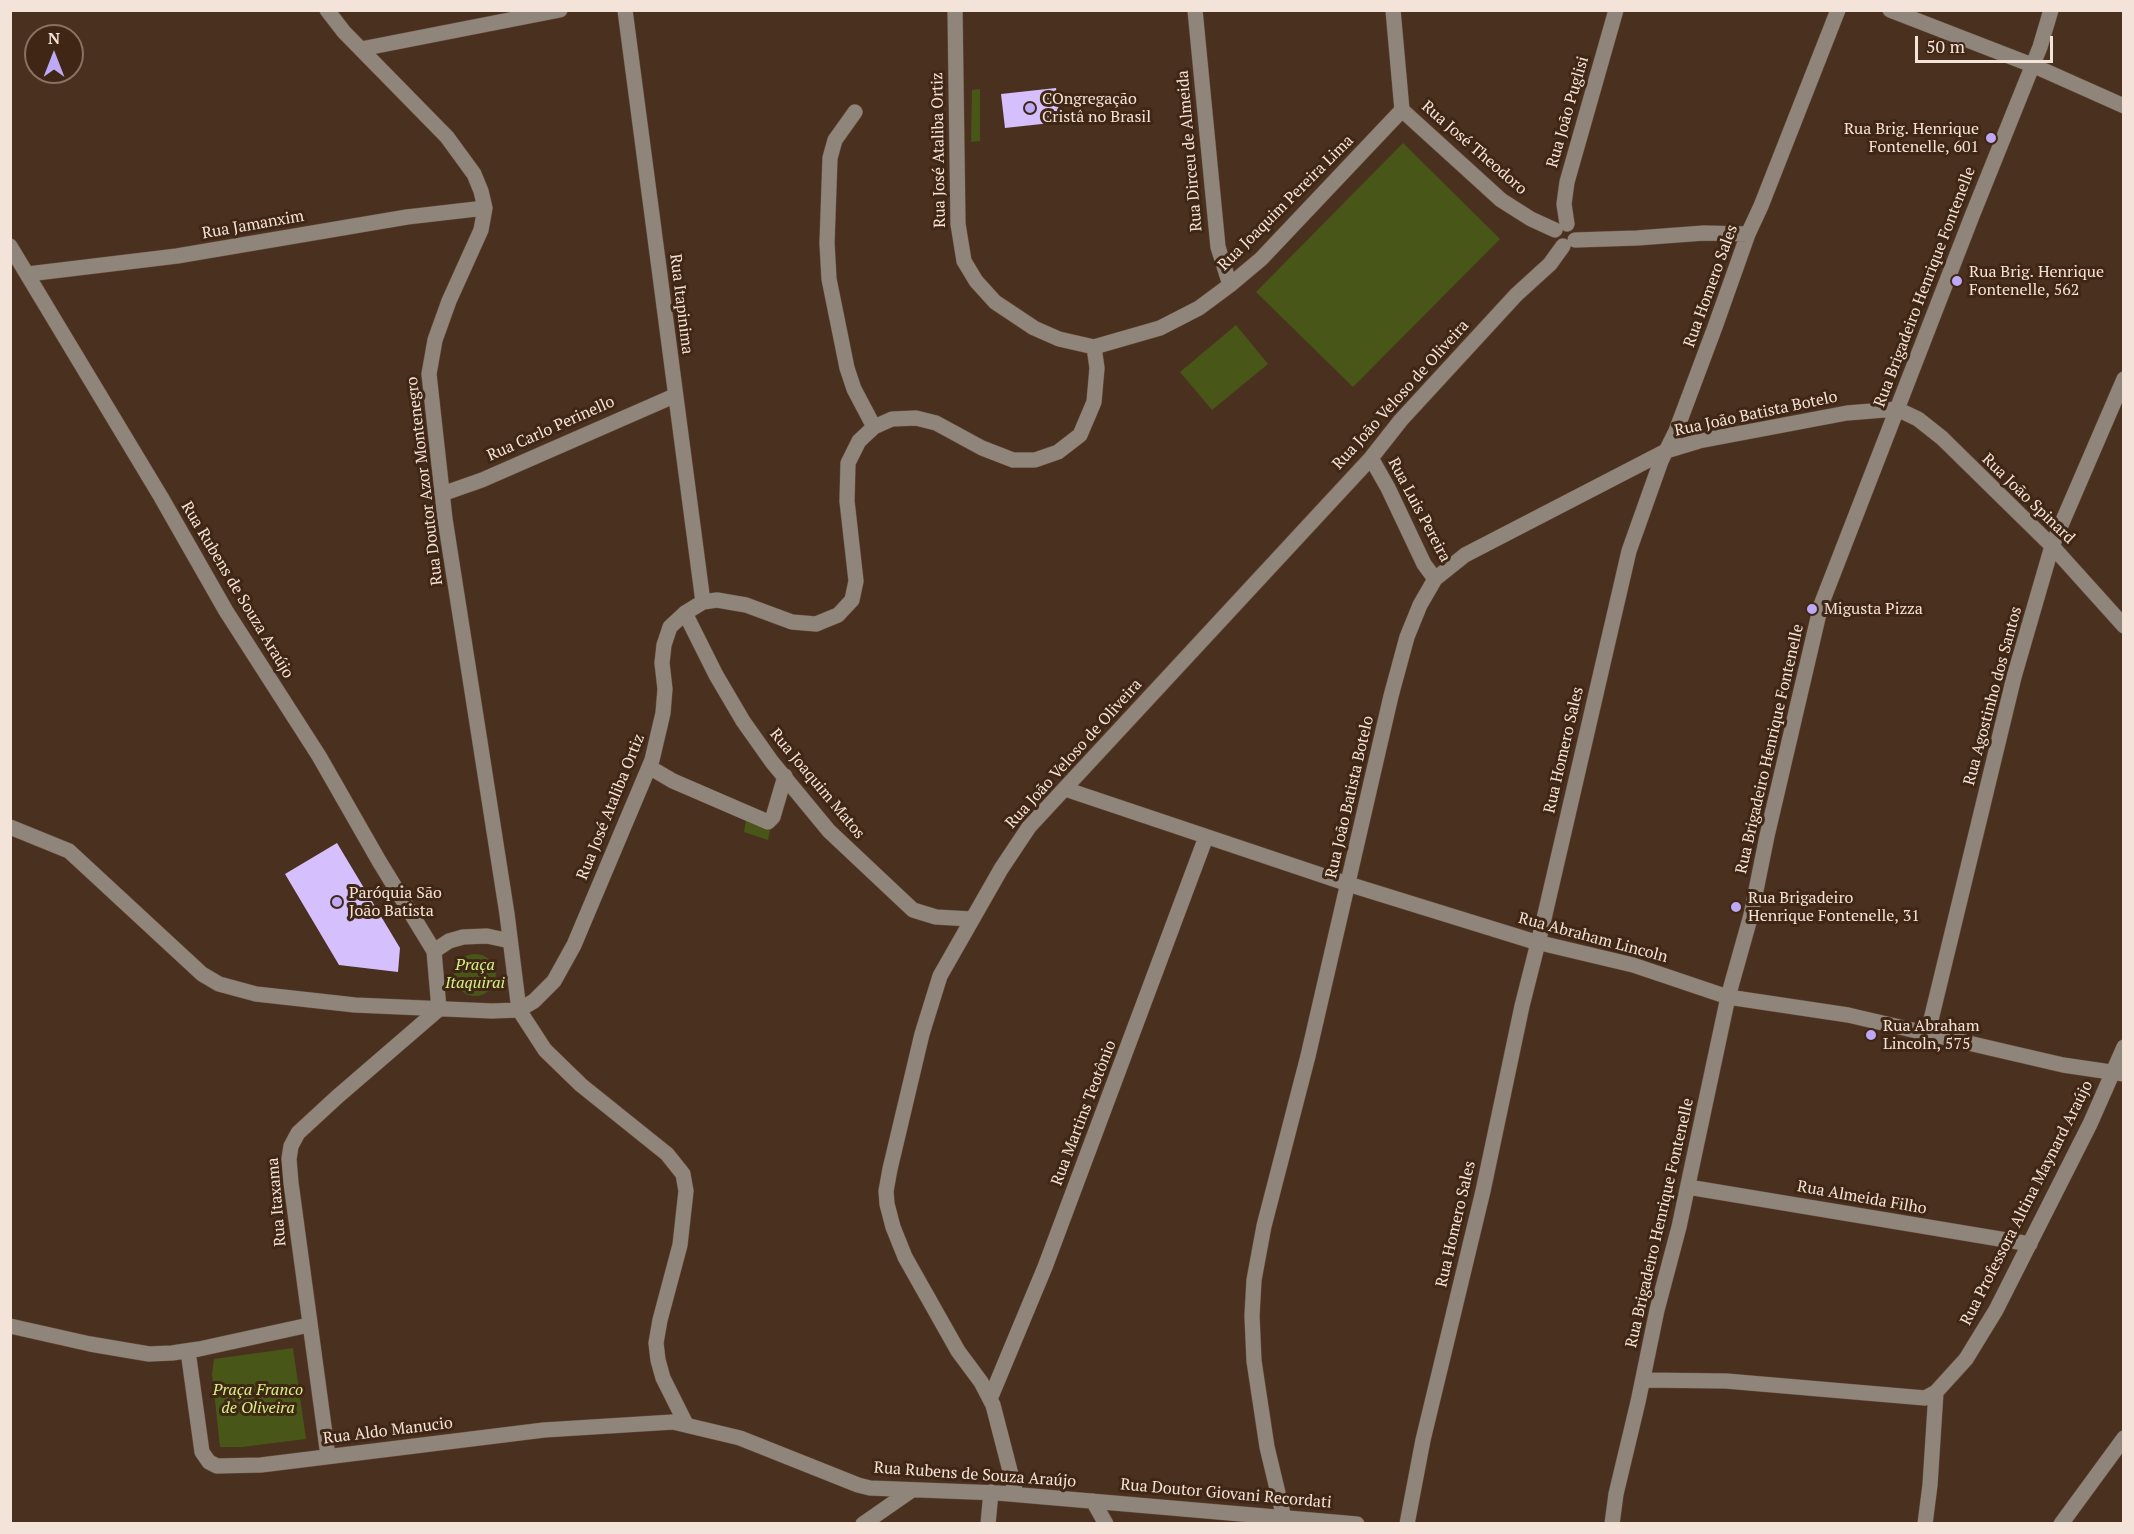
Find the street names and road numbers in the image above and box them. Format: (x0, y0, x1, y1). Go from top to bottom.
street label: Rua João Puglisi (1543, 54, 1593, 170)
street label: Rua Dirceu de Almeida (1173, 69, 1207, 233)
street label: Rua José Ataliba Ortiz (928, 72, 950, 228)
street label: Rua José Theodoro (1417, 97, 1531, 199)
street label: Rua Joaquim Pereira Lima (1214, 131, 1358, 275)
street label: Rua Brigadeiro Henrique Fontenelle (1870, 164, 1980, 410)
street label: Rua Jamanxim (201, 207, 305, 243)
street label: Rua Homero Sales (1680, 222, 1742, 350)
street label: Rua Itapinima (665, 253, 697, 355)
street label: Rua João Veloso de Oliveira (1329, 316, 1473, 474)
street label: Rua Doutor Azor Montenegro (403, 376, 447, 586)
street label: Rua João Batista Botelo (1673, 387, 1839, 441)
street label: Rua Carlo Perinello (484, 392, 618, 466)
street label: Rua João Spinard (1978, 450, 2078, 548)
street label: Rua Luis Pereira (1383, 455, 1455, 565)
street label: Rua Rubens de Souza Araújo (177, 498, 297, 682)
street label: Rua Agostinho dos Santos (1960, 604, 2026, 788)
street label: Rua Brigadeiro Henrique Fontenelle (1732, 622, 1808, 876)
street label: Rua João Veloso de Oliveira (1002, 675, 1146, 833)
street label: Rua Homero Sales (1540, 685, 1588, 815)
street label: Rua João Batista Botelo (1322, 714, 1378, 880)
street label: Rua Joaquim Matos (765, 725, 869, 843)
street label: Rua José Ataliba Ortiz (573, 731, 649, 883)
street label: Rua Abraham Lincoln (1516, 909, 1670, 967)
street label: Rua Martins Teotônio (1047, 1038, 1121, 1188)
street label: Rua Professora Altina Maynard Araújo (1957, 1077, 2097, 1329)
street label: Rua Brigadeiro Henrique Fontenelle (1622, 1096, 1698, 1350)
street label: Rua Itaxama (264, 1157, 290, 1247)
street label: Rua Homero Sales (1432, 1159, 1480, 1289)
street label: Rua Almeida Filho (1796, 1177, 1928, 1219)
street label: Rua Aldo Manucio (322, 1414, 454, 1448)
street label: Rua Rubens de Souza Araújo (873, 1458, 1077, 1492)
street label: Rua Doutor Giovani Recordati (1120, 1475, 1332, 1513)

